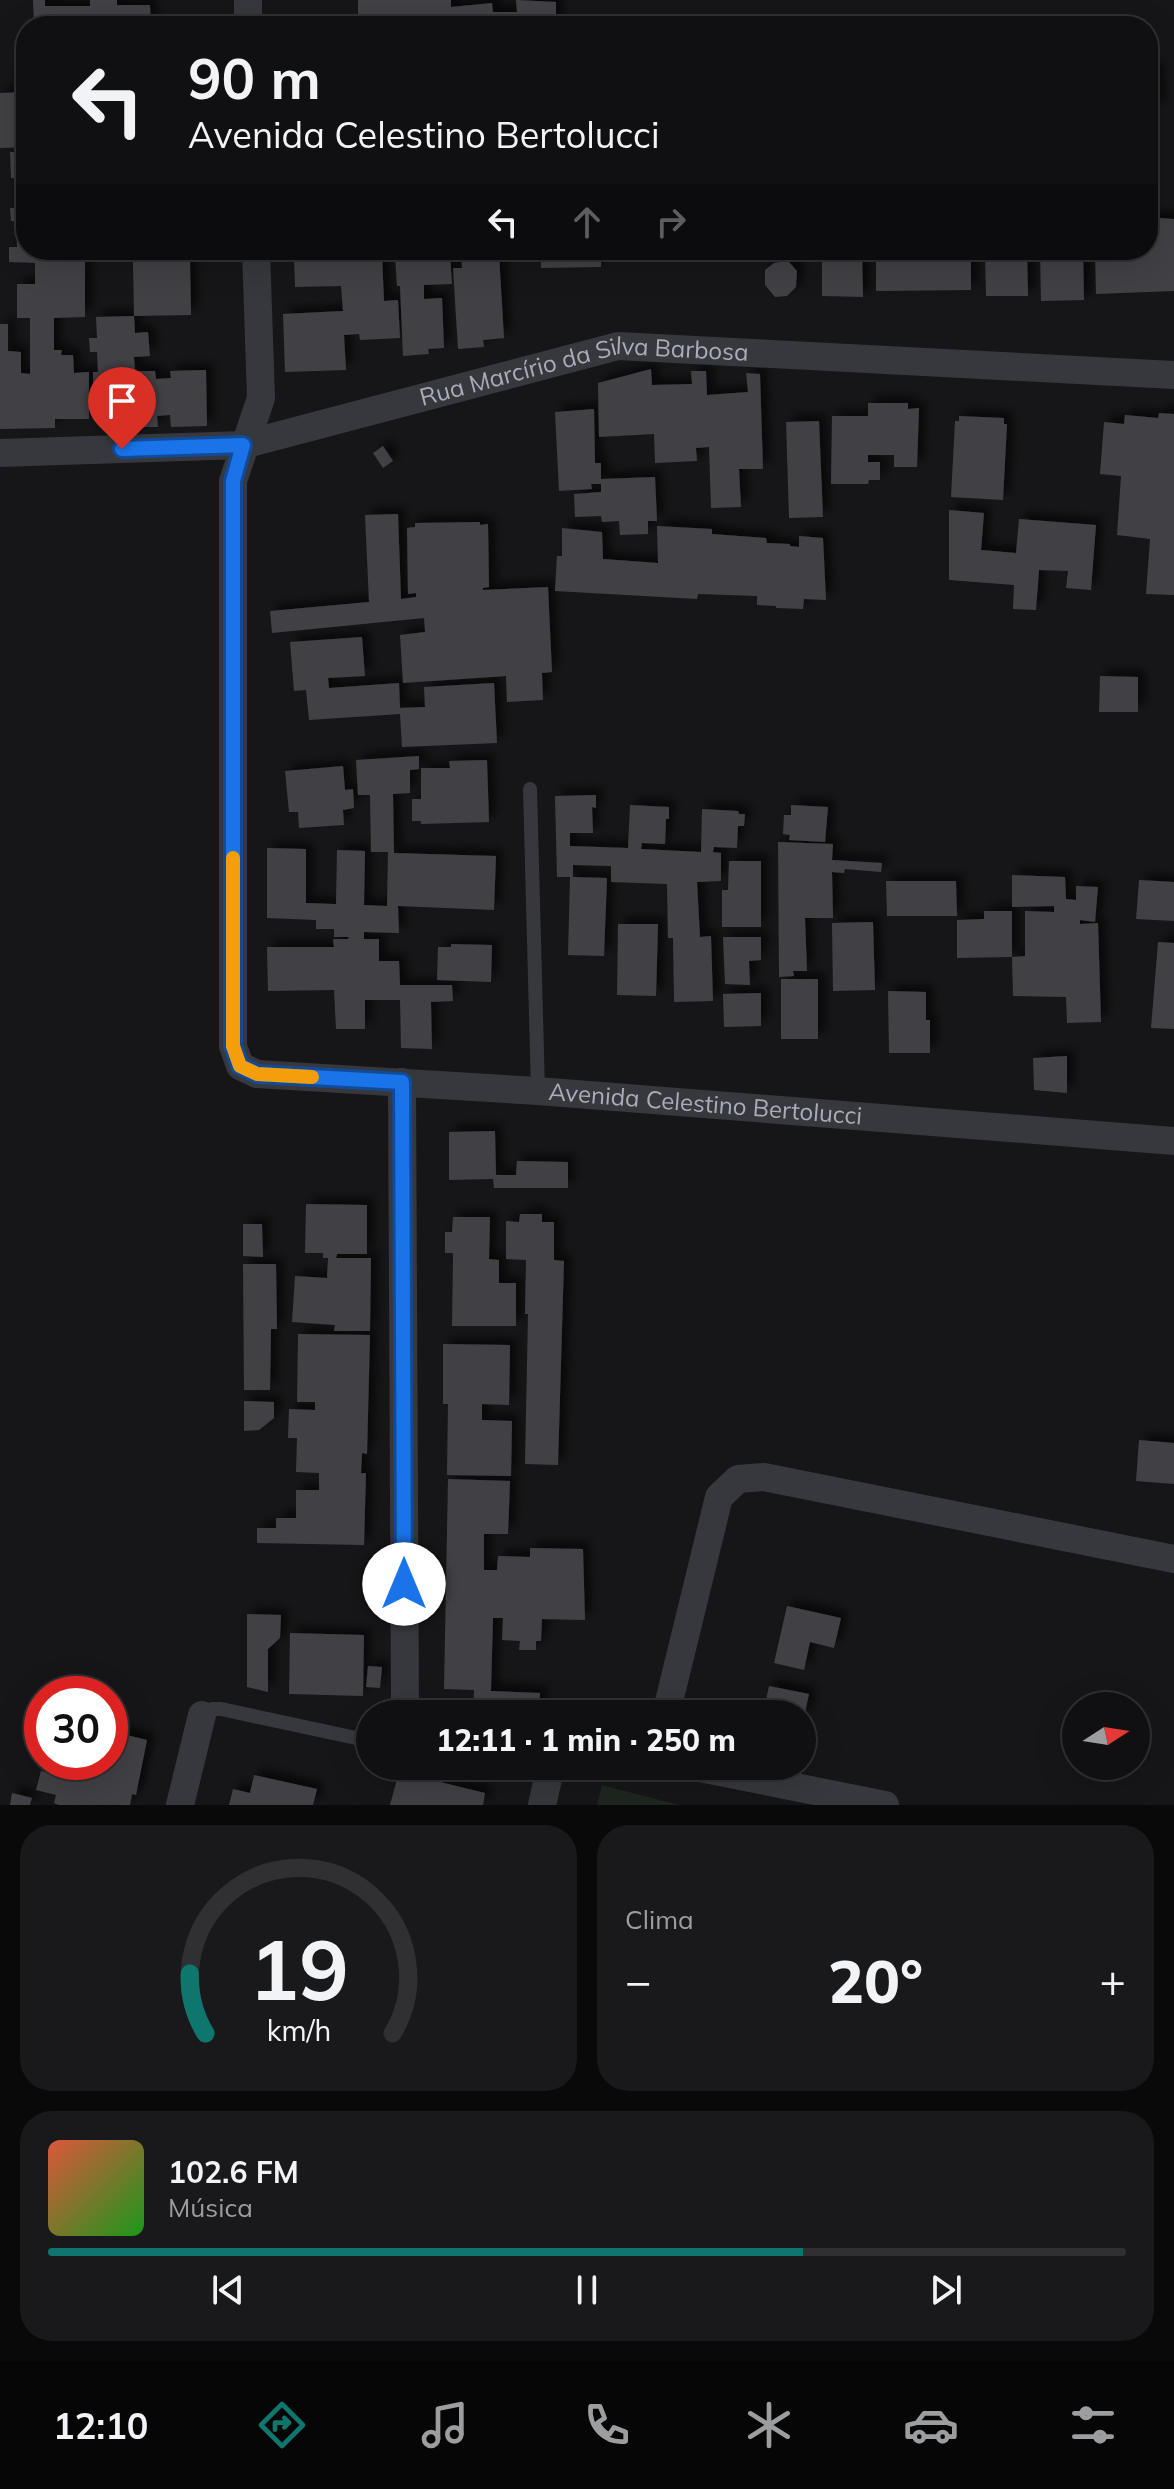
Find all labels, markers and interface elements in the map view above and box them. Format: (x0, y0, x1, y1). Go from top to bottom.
text: 90 m (188, 43, 321, 113)
icon: left (56, 48, 160, 152)
text: Avenida Celestino Bertolucci (188, 112, 659, 157)
icon: left (481, 200, 525, 244)
icon: ahead (565, 200, 609, 244)
icon: right (649, 200, 693, 244)
street label: Rua Marcírio da Silva Barbosa (416, 330, 749, 412)
pin (88, 367, 156, 449)
icon: arrive (100, 379, 144, 423)
street label: Avenida Celestino Bertolucci (547, 1076, 863, 1130)
position arrow (362, 1542, 446, 1626)
speed limit sign: 30 (24, 1676, 128, 1780)
north arrow (1062, 1692, 1150, 1780)
map controls (1062, 1692, 1150, 1780)
text: 12:11 · 1 min · 250 m (436, 1721, 736, 1759)
text: Clima (625, 1903, 694, 1936)
text: 19 (249, 1916, 348, 2021)
text: 20° (828, 1943, 923, 2018)
text: − (625, 1953, 651, 2008)
text: + (1100, 1953, 1126, 2008)
text: km/h (266, 2012, 331, 2048)
text: 102.6 FM (168, 2153, 299, 2191)
text: Música (168, 2191, 253, 2224)
icon: previous (206, 2268, 250, 2312)
icon: pause (565, 2268, 609, 2312)
icon: next (924, 2268, 968, 2312)
icon: directions (254, 2397, 310, 2453)
icon: music (417, 2397, 473, 2453)
icon: phone (579, 2397, 635, 2453)
icon: climate (741, 2397, 797, 2453)
icon: car (903, 2397, 959, 2453)
icon: filters (1065, 2397, 1121, 2453)
text: 12:10 (53, 2403, 148, 2448)

